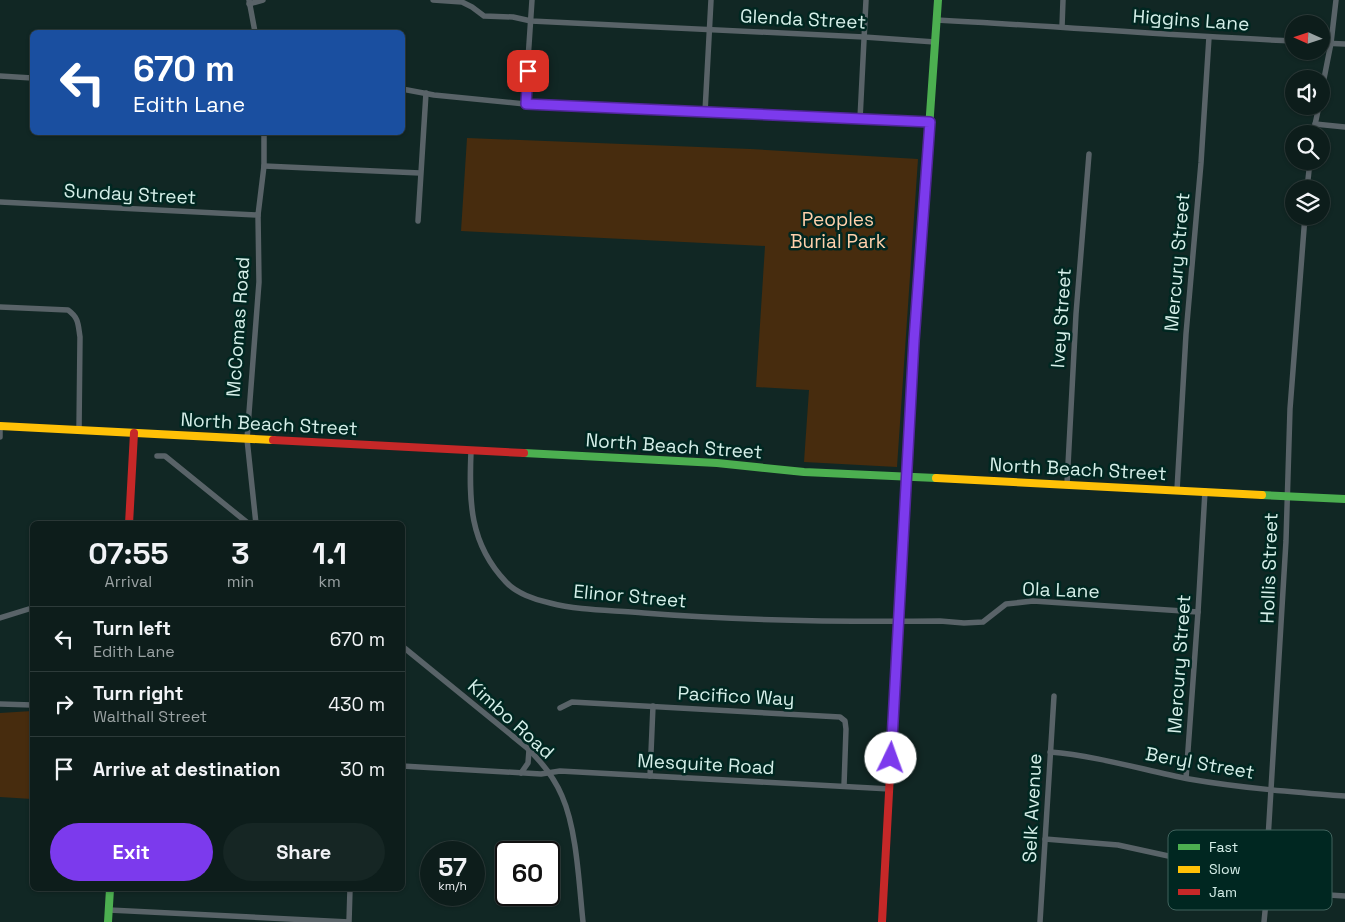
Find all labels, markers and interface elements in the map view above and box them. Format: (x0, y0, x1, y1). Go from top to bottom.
street label: Glenda Street (739, 3, 867, 35)
street label: Higgins Lane (1132, 3, 1250, 37)
north arrow (1285, 15, 1330, 60)
map controls (1285, 15, 1330, 225)
text: 670 m (133, 47, 235, 91)
icon: left (50, 50, 115, 115)
pin (507, 50, 549, 92)
icon: arrive (514, 57, 542, 85)
button: sound (1285, 70, 1330, 115)
text: Edith Lane (133, 90, 245, 118)
button: search (1285, 125, 1330, 170)
street label: Sunday Street (63, 178, 197, 210)
button: layers (1285, 180, 1330, 225)
street label: Mercury Street (1158, 192, 1196, 332)
park label: Peoples Burial Park (790, 207, 886, 254)
street label: McComas Road (221, 256, 255, 398)
street label: Ivey Street (1045, 267, 1077, 369)
street label: North Beach Street (180, 407, 358, 441)
street label: North Beach Street (585, 427, 763, 465)
street label: North Beach Street (989, 452, 1167, 486)
street label: Hollis Street (1255, 512, 1283, 624)
text: 07:55 (88, 534, 169, 573)
text: 3 (231, 534, 250, 573)
text: 1.1 (312, 534, 347, 573)
text: Arrival (105, 571, 152, 592)
text: min (227, 571, 254, 592)
text: km (318, 571, 341, 592)
street label: Ola Lane (1022, 576, 1100, 604)
street label: Elinor Street (572, 579, 688, 613)
street label: Mercury Street (1162, 594, 1196, 734)
text: Turn left (93, 616, 171, 641)
icon: left (50, 625, 78, 653)
text: 670 m (330, 627, 385, 652)
text: Edith Lane (93, 641, 175, 662)
street label: Kimbo Road (462, 674, 560, 764)
street label: Pacifico Way (677, 680, 795, 712)
text: Turn right (93, 681, 183, 706)
icon: right (50, 690, 78, 718)
text: 430 m (328, 692, 385, 717)
text: Walthall Street (93, 706, 207, 727)
position arrow (864, 731, 916, 783)
street label: Beryl Street (1144, 741, 1256, 785)
street label: Mesquite Road (637, 748, 775, 780)
street label: Selk Avenue (1017, 753, 1047, 863)
icon: arrive (50, 755, 78, 783)
text: Arrive at destination (93, 757, 281, 782)
text: 30 m (340, 757, 385, 782)
button: Exit (50, 823, 213, 881)
button: Share (223, 823, 385, 881)
legend (1168, 830, 1332, 910)
text: Fast (1209, 838, 1238, 856)
speed limit sign: 60 (495, 841, 560, 906)
text: 57 (438, 851, 467, 883)
text: Slow (1209, 860, 1241, 878)
text: km/h (438, 878, 467, 894)
text: Jam (1209, 883, 1237, 901)

